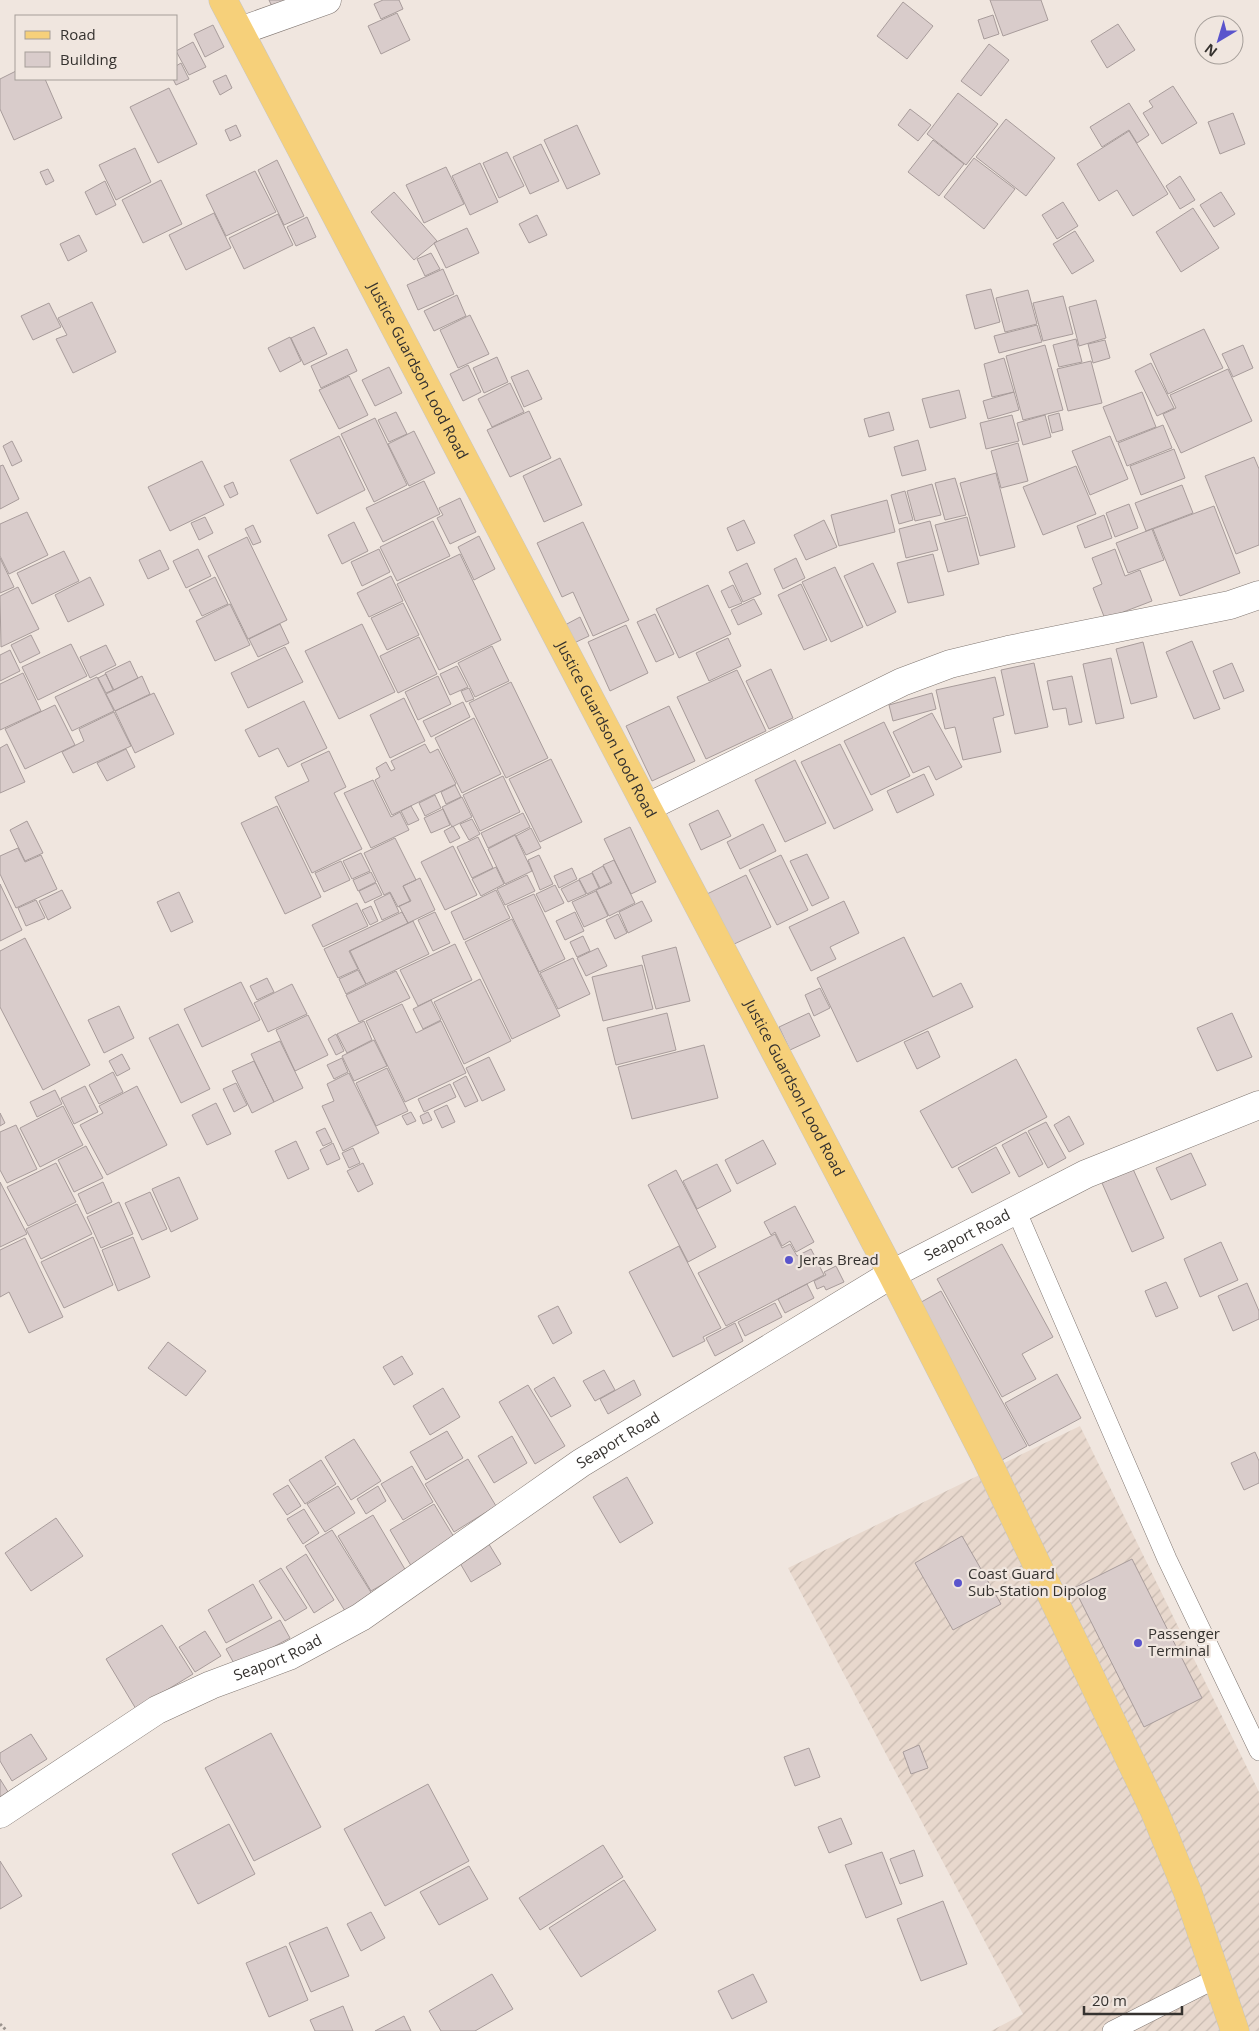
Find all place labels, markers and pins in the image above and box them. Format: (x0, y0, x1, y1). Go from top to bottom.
place label: Jeras Bread (797, 1249, 879, 1269)
marker: Jeras Bread (783, 1254, 795, 1266)
place label: Coast Guard Sub-Station Dipolog (968, 1563, 1106, 1600)
marker: Coast Guard Sub-Station Dipolog (952, 1577, 964, 1589)
place label: Passenger Terminal (1148, 1623, 1220, 1660)
marker: Passenger Terminal (1132, 1637, 1144, 1649)

